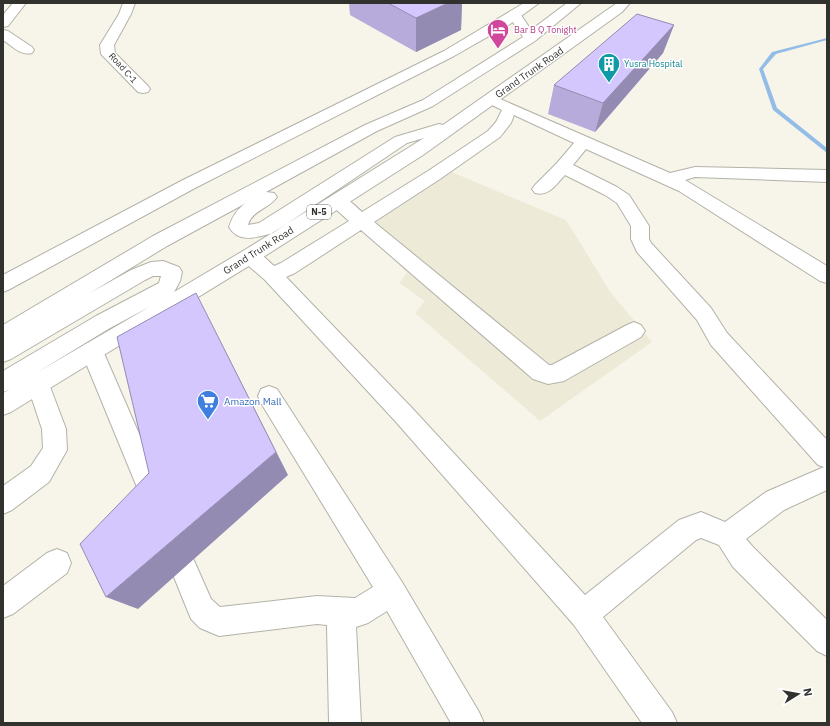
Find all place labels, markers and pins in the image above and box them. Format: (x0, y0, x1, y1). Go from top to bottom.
hotel icon: Bar B Q Tonight (485, 17, 511, 50)
place label: Bar B Q Tonight (514, 24, 577, 35)
building icon: Yusra Hospital (596, 51, 622, 84)
place label: Yusra Hospital (624, 58, 683, 69)
supermarket icon: Amazon Mall (195, 388, 221, 421)
place label: Amazon Mall (224, 395, 282, 408)

